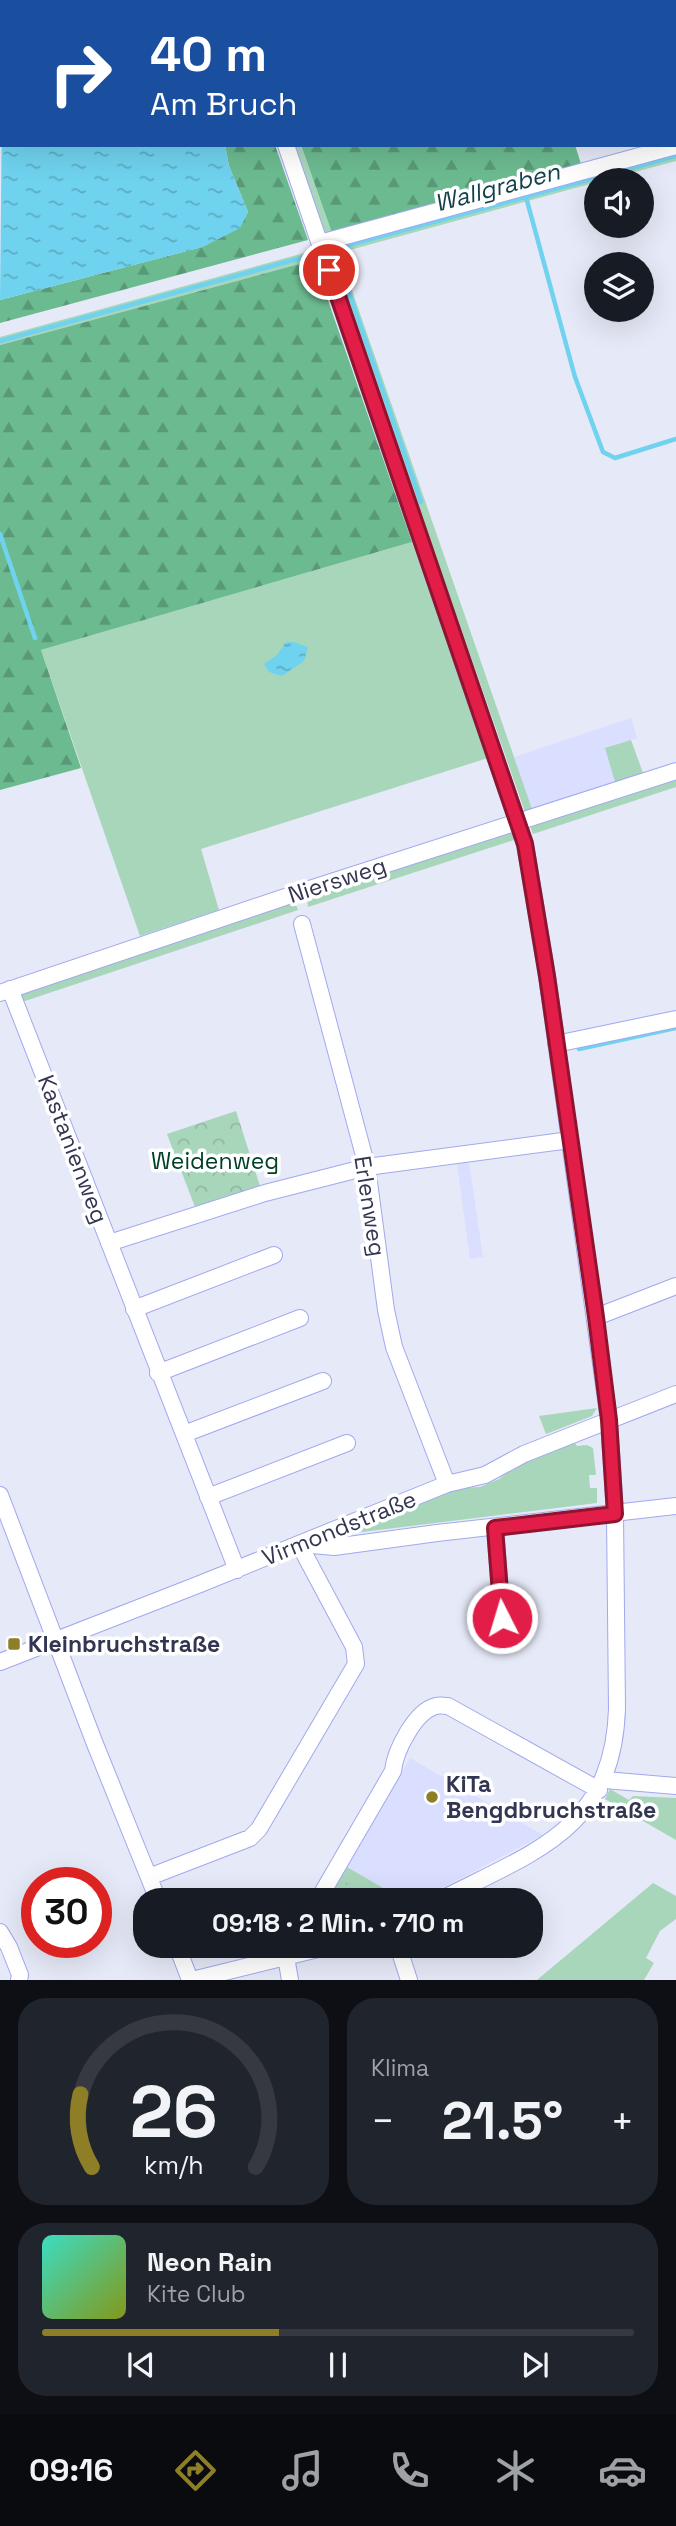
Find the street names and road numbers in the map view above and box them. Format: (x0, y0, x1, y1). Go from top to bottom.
street label: Niersweg (284, 850, 390, 910)
street label: Kastanienweg (31, 1070, 115, 1228)
street label: Erlenweg (347, 1154, 393, 1258)
street label: Virmondstraße (258, 1483, 420, 1573)

